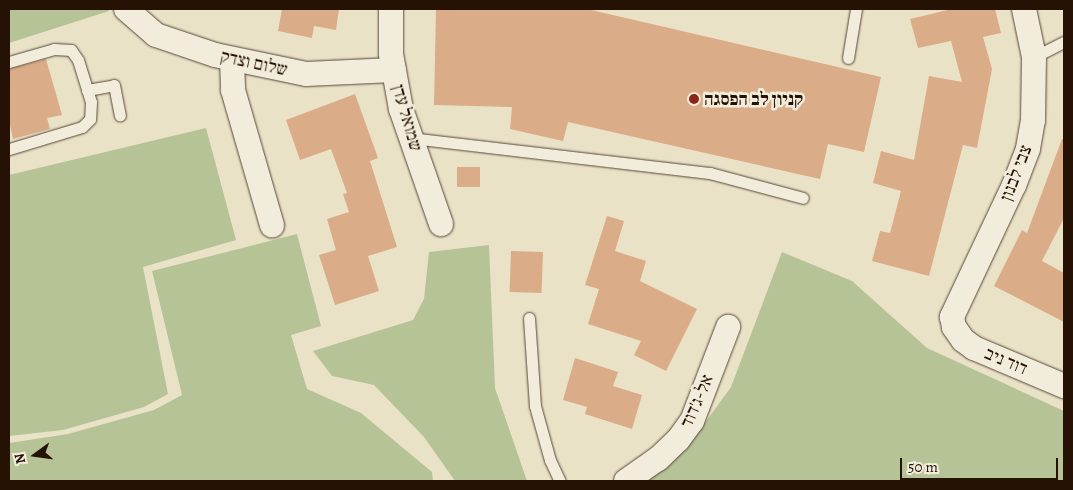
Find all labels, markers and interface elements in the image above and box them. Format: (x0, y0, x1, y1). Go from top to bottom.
street label: שלום וצדק (219, 45, 289, 81)
street label: שמואל עדן (387, 82, 427, 154)
place label: קניון לב הפסגה (704, 88, 803, 110)
marker: קניון לב הפסגה (688, 93, 700, 105)
street label: צבי לבנון (995, 142, 1037, 204)
street label: דוד ניב (981, 342, 1031, 380)
street label: אל-ג'דוד (676, 371, 718, 431)
north arrow (10, 430, 60, 480)
scale bar (903, 448, 1060, 480)
text: N (10, 452, 30, 466)
text: 50 m (908, 457, 938, 477)

